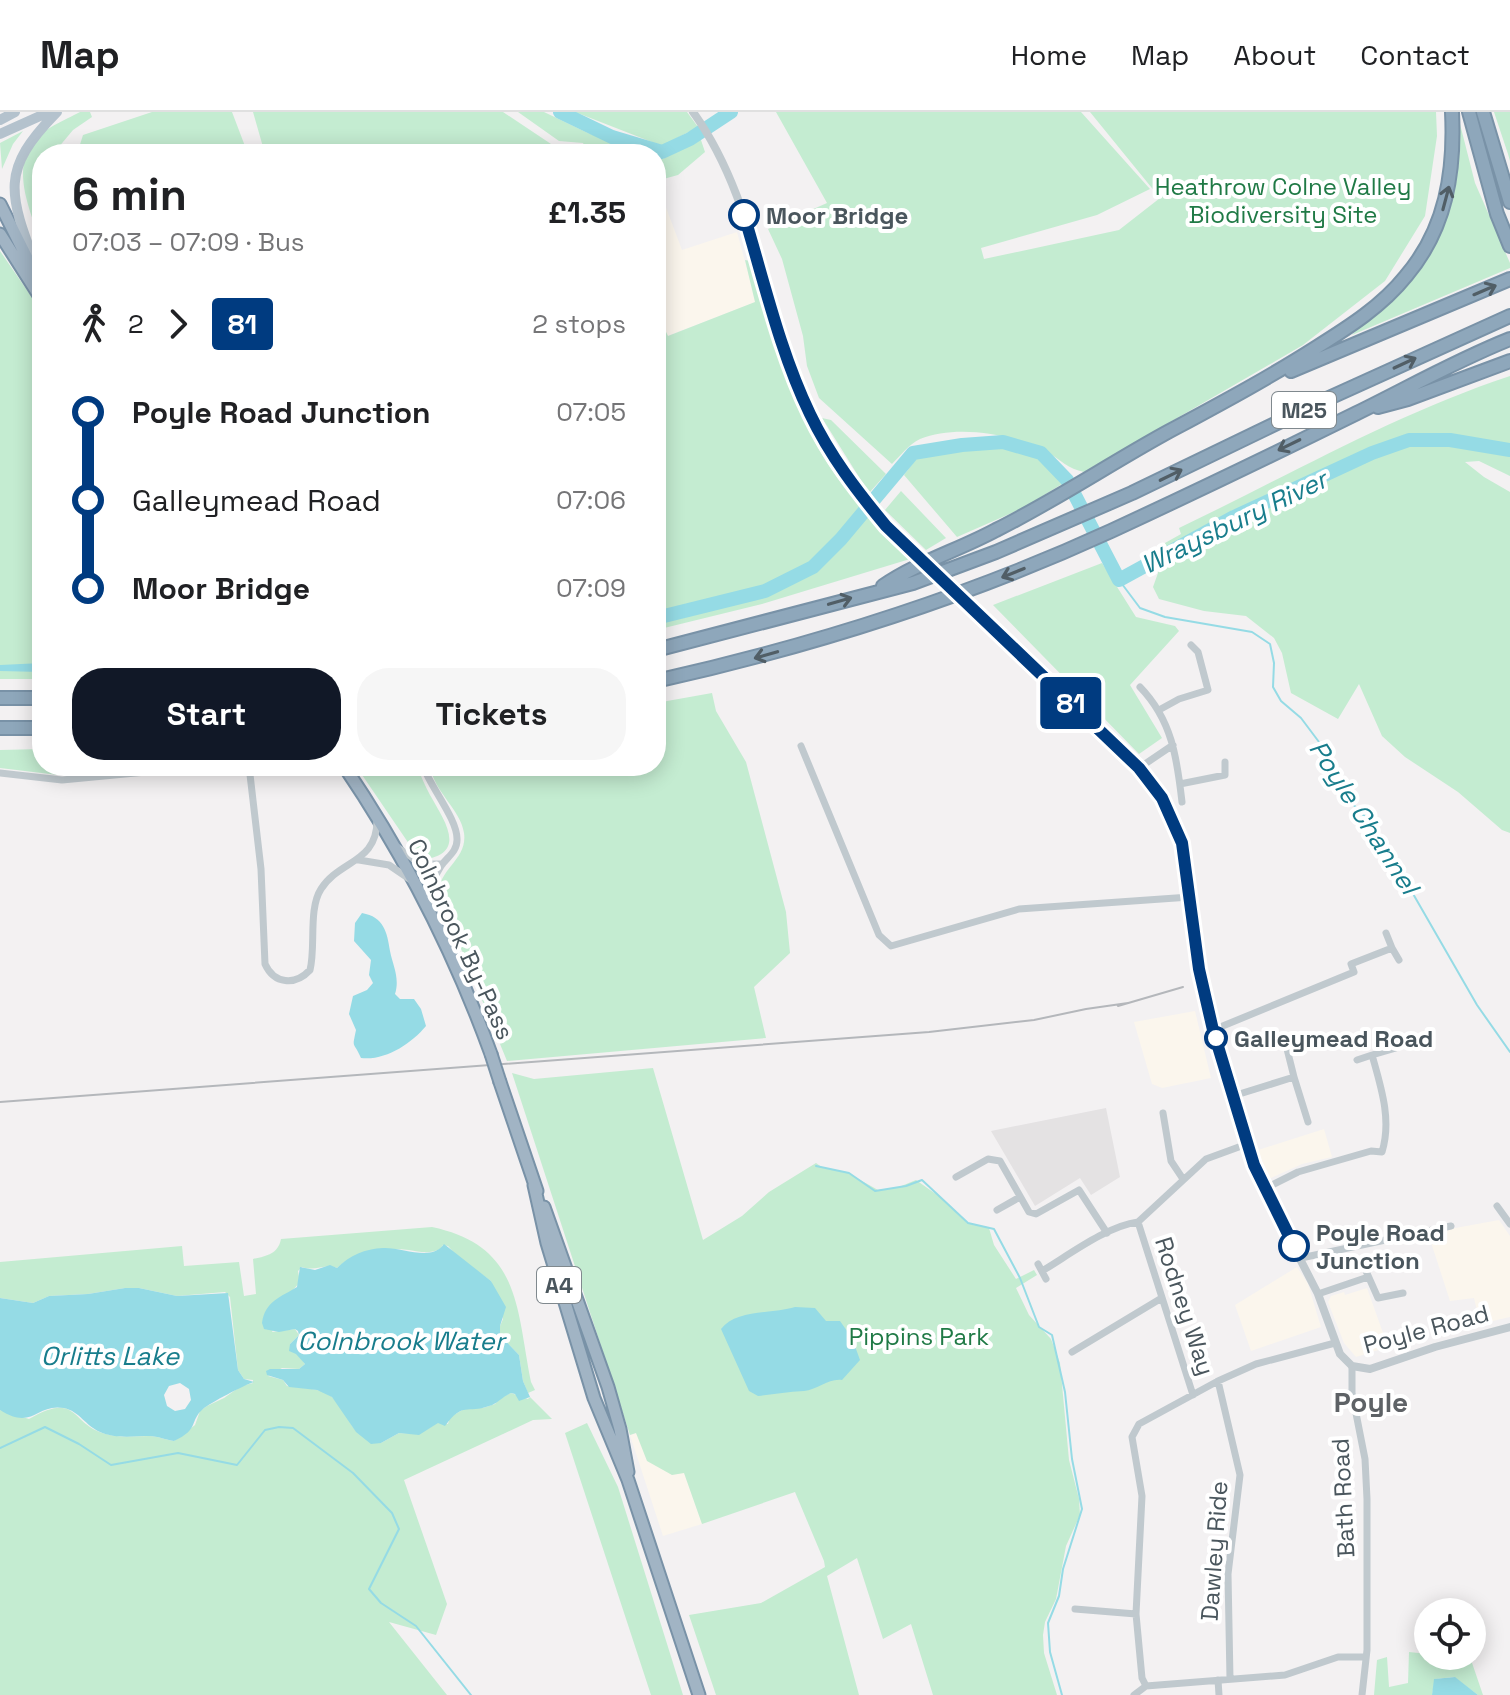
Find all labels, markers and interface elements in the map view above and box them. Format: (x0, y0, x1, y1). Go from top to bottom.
text: Map (40, 31, 120, 79)
text: Home (1011, 37, 1087, 73)
text: Map (1131, 37, 1189, 73)
text: About (1233, 37, 1316, 73)
text: Contact (1360, 37, 1470, 73)
text: 6 min (72, 167, 187, 223)
park label: Heathrow Colne Valley Biodiversity Site (1155, 171, 1411, 230)
one-way arrow (1439, 186, 1454, 212)
text: £1.35 (548, 193, 626, 232)
marker: Moor Bridge (729, 200, 759, 230)
place label: Moor Bridge (766, 200, 908, 231)
text: 07:03 – 07:09 · Bus (72, 225, 305, 259)
one-way arrow (1472, 282, 1497, 297)
icon: walk (72, 302, 116, 346)
icon: forward (156, 302, 200, 346)
text: 81 (228, 306, 257, 342)
text: 2 (128, 307, 144, 341)
text: 2 stops (532, 307, 626, 341)
one-way arrow (1393, 355, 1417, 370)
road number: M25 (1272, 392, 1336, 428)
text: Poyle Road Junction (132, 393, 430, 432)
text: 07:05 (556, 395, 626, 429)
one-way arrow (1278, 439, 1301, 454)
water label: Wraysbury River (1135, 461, 1335, 582)
one-way arrow (1158, 467, 1182, 482)
text: Galleymead Road (132, 481, 381, 520)
text: 07:06 (556, 483, 626, 517)
one-way arrow (1001, 567, 1026, 581)
text: Moor Bridge (132, 569, 310, 608)
text: 07:09 (556, 571, 626, 605)
one-way arrow (826, 593, 852, 608)
one-way arrow (754, 648, 780, 663)
button: Start (72, 668, 341, 760)
button: Tickets (357, 668, 626, 760)
line badge: 81 (1035, 677, 1107, 729)
text: 81 (1056, 685, 1086, 721)
water label: Poyle Channel (1302, 734, 1428, 903)
street label: Colnbrook By-Pass (401, 834, 521, 1044)
place label: Galleymead Road (1234, 1023, 1433, 1054)
marker: Galleymead Road (1205, 1027, 1227, 1049)
place label: Poyle Road Junction (1316, 1217, 1445, 1276)
marker: Poyle Road Junction (1279, 1231, 1309, 1261)
street label: Rodney Way (1148, 1233, 1222, 1379)
road number: A4 (537, 1267, 581, 1303)
street label: Poyle Road (1360, 1297, 1492, 1361)
park label: Pippins Park (849, 1321, 989, 1352)
water label: Colnbrook Water (297, 1324, 508, 1358)
water label: Orlitts Lake (41, 1339, 181, 1373)
district label: Poyle (1334, 1384, 1408, 1420)
street label: Bath Road (1324, 1437, 1362, 1559)
street label: Dawley Ride (1194, 1480, 1234, 1622)
map controls (1414, 1598, 1486, 1670)
button: locate (1414, 1598, 1486, 1670)

